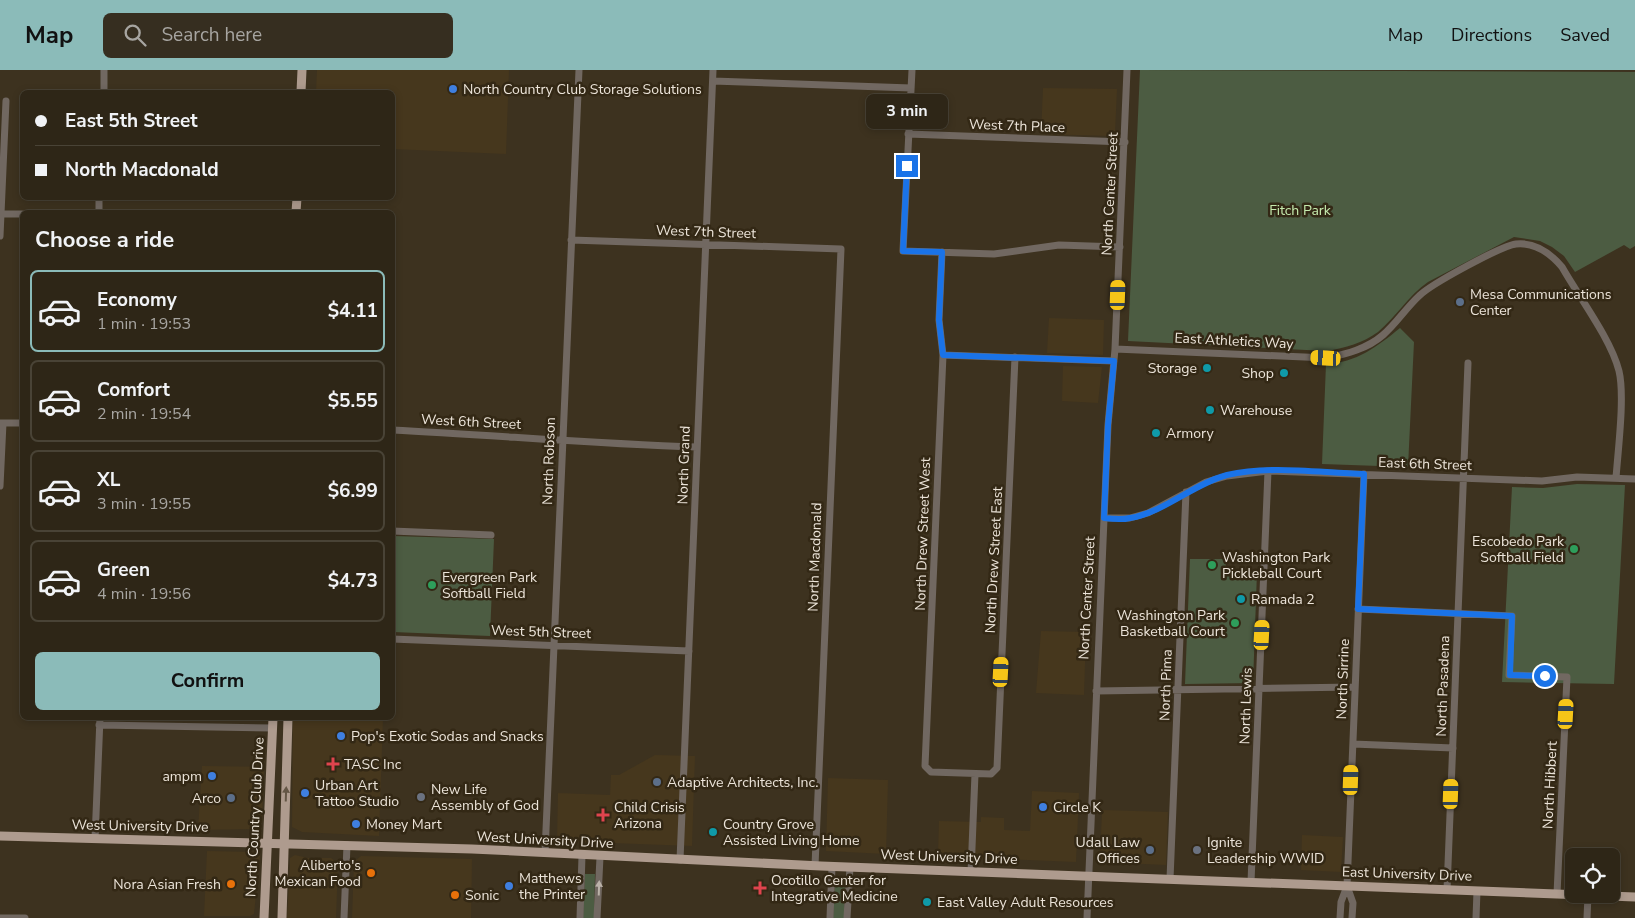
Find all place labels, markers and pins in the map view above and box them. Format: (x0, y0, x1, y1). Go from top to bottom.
place label: North Country Club Storage Solutions (463, 80, 702, 99)
marker: North Country Club Storage Solutions (447, 83, 459, 95)
place label: Mesa Communications Center (1470, 285, 1612, 320)
marker: Mesa Communications Center (1454, 296, 1466, 308)
place label: Storage (1148, 359, 1197, 378)
marker: Storage (1201, 362, 1213, 374)
place label: Shop (1241, 364, 1274, 383)
marker: Shop (1278, 367, 1290, 379)
place label: Warehouse (1220, 401, 1292, 420)
marker: Warehouse (1204, 404, 1216, 416)
place label: Armory (1166, 424, 1214, 443)
marker: Armory (1150, 427, 1162, 439)
place label: Escobedo Park Softball Field (1472, 532, 1565, 567)
marker: Escobedo Park Softball Field (1568, 543, 1580, 555)
place label: Washington Park Pickleball Court (1222, 548, 1331, 583)
marker: Washington Park Pickleball Court (1206, 559, 1218, 571)
place label: Evergreen Park Softball Field (442, 568, 538, 603)
marker: Evergreen Park Softball Field (426, 579, 438, 591)
place label: Ramada 2 (1251, 590, 1315, 609)
marker: Ramada 2 (1235, 593, 1247, 605)
place label: Washington Park Basketball Court (1117, 606, 1226, 641)
marker: Washington Park Basketball Court (1229, 617, 1241, 629)
place label: Pop's Exotic Sodas and Snacks (351, 727, 544, 746)
marker: Pop's Exotic Sodas and Snacks (335, 730, 347, 742)
place label: TASC Inc (344, 755, 402, 774)
marker: TASC Inc (326, 757, 340, 771)
place label: ampm (162, 767, 202, 786)
marker: ampm (206, 770, 218, 782)
place label: Adaptive Architects, Inc. (667, 773, 818, 792)
place label: Urban Art Tattoo Studio (315, 776, 399, 811)
marker: Adaptive Architects, Inc. (651, 776, 663, 788)
place label: New Life Assembly of God (431, 780, 539, 815)
marker: Urban Art Tattoo Studio (299, 787, 311, 799)
place label: Arco (192, 789, 221, 808)
marker: New Life Assembly of God (415, 791, 427, 803)
marker: Arco (225, 792, 237, 804)
place label: Child Crisis Arizona (614, 798, 685, 833)
place label: Circle K (1053, 798, 1101, 817)
marker: Circle K (1037, 801, 1049, 813)
marker: Child Crisis Arizona (596, 808, 610, 822)
place label: Money Mart (366, 815, 442, 834)
place label: Country Grove Assisted Living Home (723, 815, 859, 850)
marker: Money Mart (350, 818, 362, 830)
marker: Country Grove Assisted Living Home (707, 826, 719, 838)
place label: Udall Law Offices (1076, 833, 1140, 868)
place label: Ignite Leadership WWID (1207, 833, 1324, 868)
marker: Udall Law Offices (1144, 844, 1156, 856)
marker: Ignite Leadership WWID (1191, 844, 1203, 856)
place label: Aliberto's Mexican Food (275, 856, 361, 891)
marker: Aliberto's Mexican Food (365, 867, 377, 879)
place label: Matthews the Printer (519, 869, 585, 904)
place label: Ocotillo Center for Integrative Medicine (771, 871, 898, 906)
place label: Nora Asian Fresh (113, 875, 221, 894)
marker: Nora Asian Fresh (225, 878, 237, 890)
marker: Matthews the Printer (503, 880, 515, 892)
marker: Ocotillo Center for Integrative Medicine (753, 881, 767, 895)
place label: Sonic (465, 886, 500, 905)
marker: Sonic (449, 889, 461, 901)
place label: East Valley Adult Resources (937, 893, 1114, 912)
marker: East Valley Adult Resources (921, 896, 933, 908)

